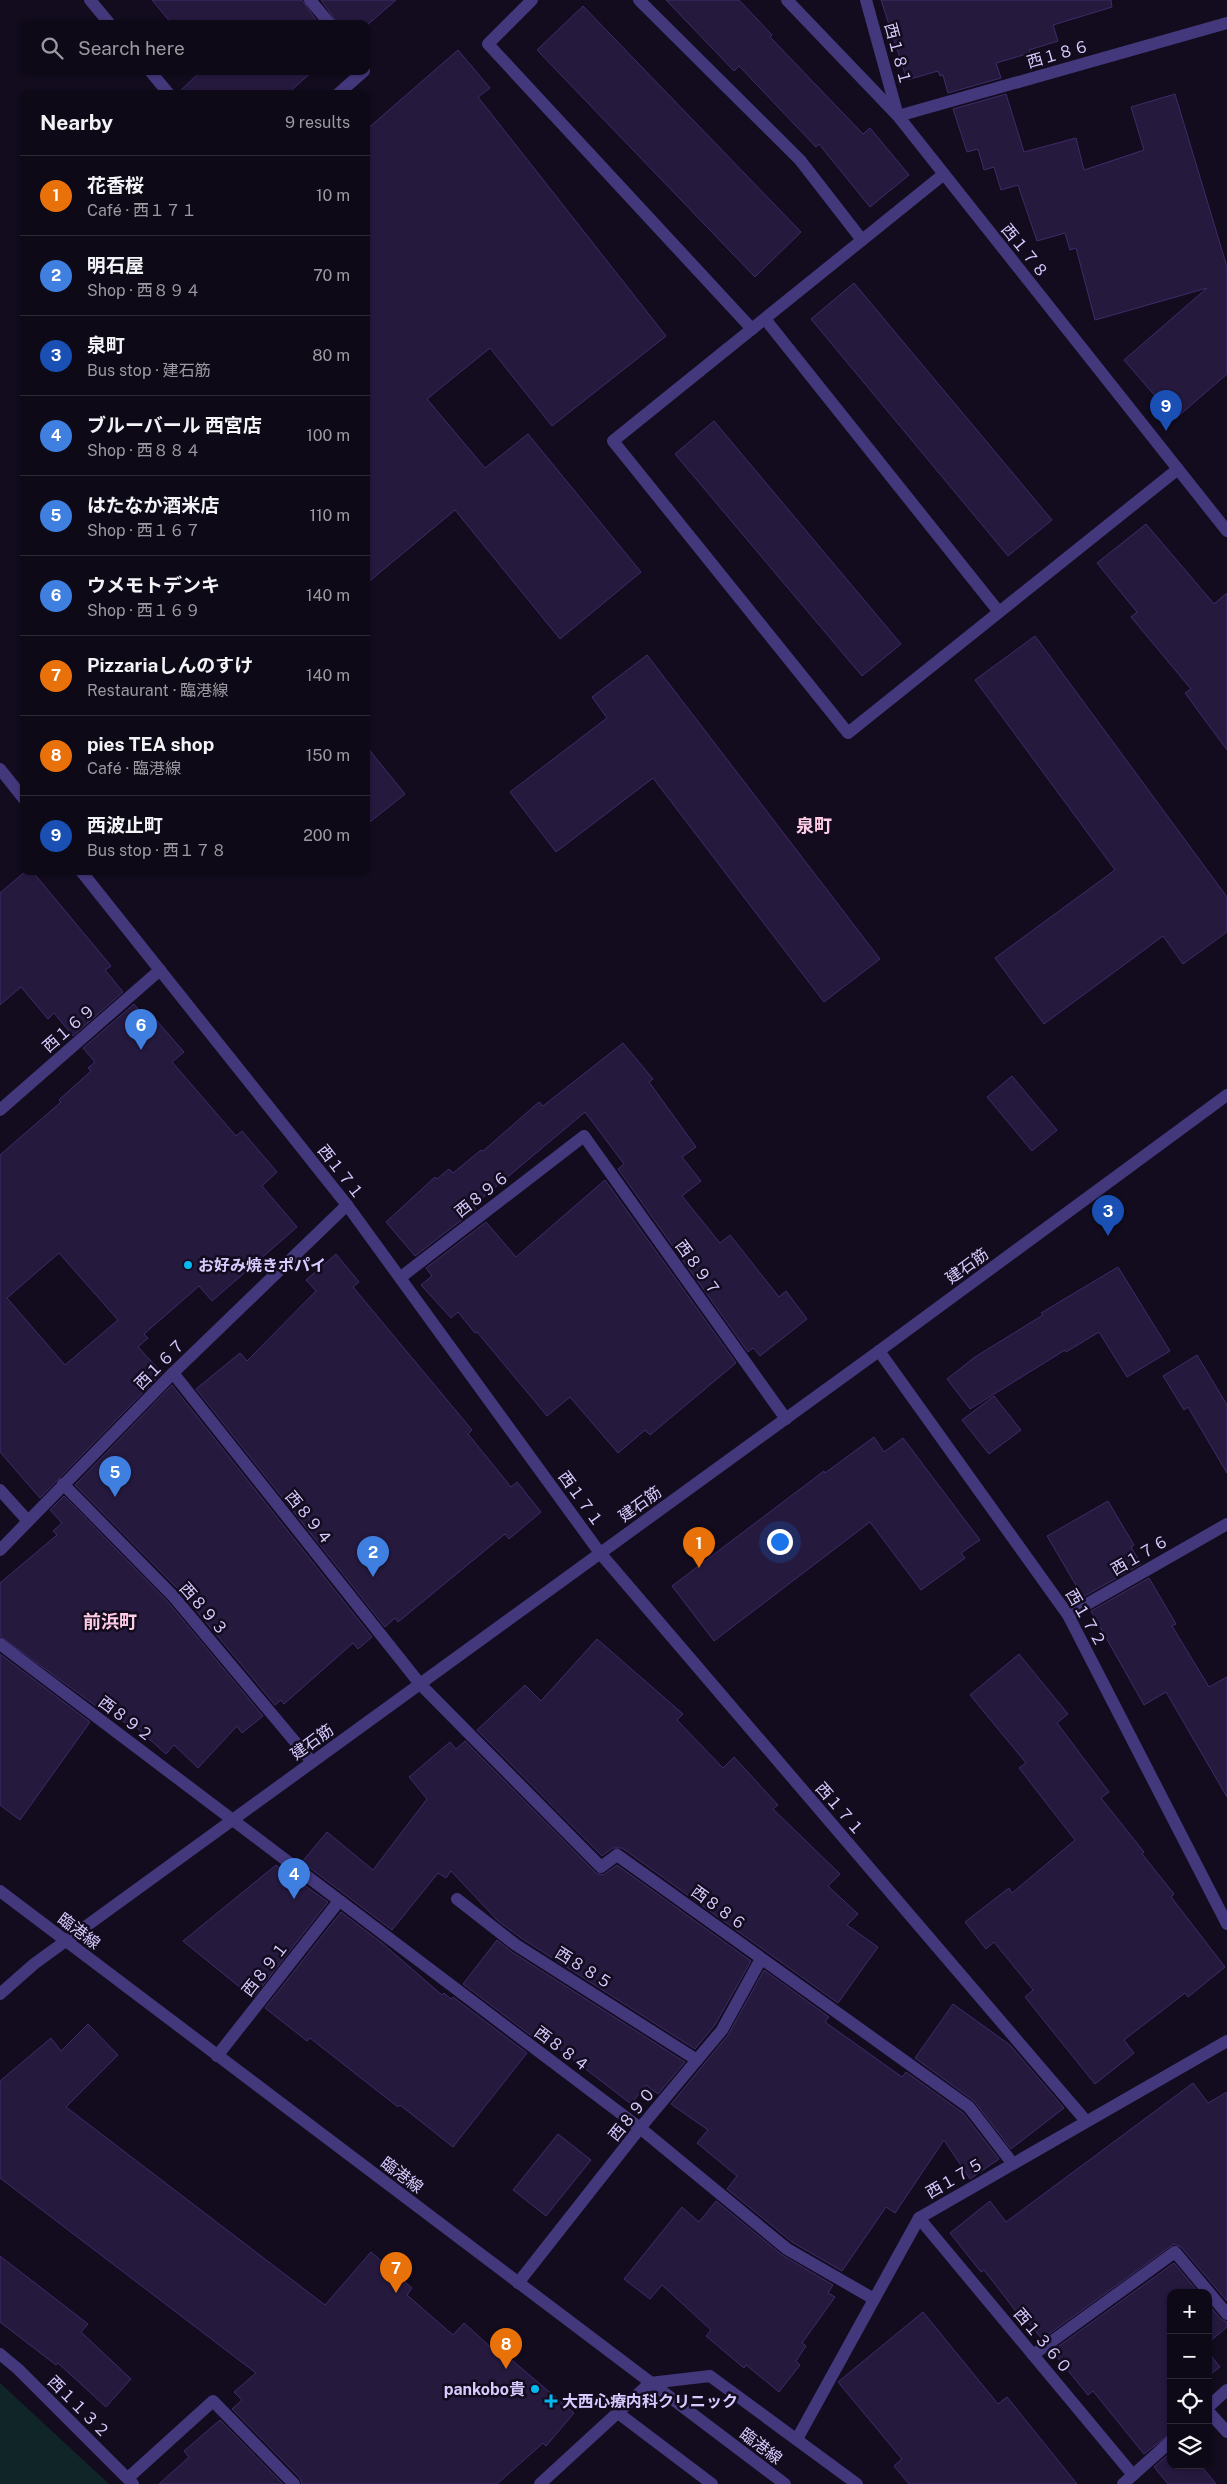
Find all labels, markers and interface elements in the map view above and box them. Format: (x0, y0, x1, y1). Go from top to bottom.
search box (20, 20, 370, 75)
street label: 西１８１ (881, 21, 915, 87)
icon: search (38, 34, 66, 62)
street label: 西１８６ (1025, 36, 1091, 72)
text: Search here (78, 37, 185, 59)
text: Nearby (40, 110, 113, 135)
text: 9 results (285, 113, 350, 132)
text: 花香桜 (87, 174, 144, 196)
text: 1 (53, 186, 59, 205)
text: 10 m (316, 186, 350, 205)
text: Café · 西１７１ (87, 201, 197, 220)
street label: 西１７８ (997, 220, 1053, 282)
text: 明石屋 (87, 254, 144, 276)
text: 2 (51, 266, 61, 285)
text: 70 m (313, 266, 350, 285)
text: Shop · 西８９４ (87, 281, 201, 300)
text: 泉町 (87, 334, 125, 356)
text: 3 (51, 346, 61, 365)
text: 80 m (312, 346, 350, 365)
text: Bus stop · 建石筋 (87, 361, 211, 380)
pin: 9 (1150, 390, 1182, 431)
text: ブルーバール 西宮店 (87, 414, 262, 436)
text: 4 (51, 426, 61, 445)
text: 100 m (306, 426, 350, 445)
text: Shop · 西８８４ (87, 441, 201, 460)
text: はたなか酒米店 (87, 494, 220, 516)
text: 5 (51, 506, 61, 525)
text: 110 m (309, 506, 350, 525)
text: Shop · 西１６７ (87, 521, 201, 540)
text: ウメモトデンキ (87, 574, 220, 596)
text: 6 (51, 586, 61, 605)
text: 140 m (306, 586, 350, 605)
text: Shop · 西１６９ (87, 601, 201, 620)
text: Pizzariaしんのすけ (87, 654, 253, 676)
text: 7 (51, 666, 61, 685)
text: 140 m (306, 666, 350, 685)
text: Restaurant · 臨港線 (87, 681, 228, 700)
text: pies TEA shop (87, 733, 214, 755)
text: 8 (51, 746, 61, 765)
text: 150 m (306, 746, 350, 765)
text: Café · 臨港線 (87, 759, 181, 778)
text: 西波止町 (87, 814, 163, 836)
district label: 泉町 (796, 815, 832, 836)
text: 9 (51, 826, 61, 845)
text: 200 m (303, 826, 350, 845)
text: Bus stop · 西１７８ (87, 841, 227, 860)
street label: 西１６９ (39, 1000, 99, 1056)
pin: 6 (125, 1009, 157, 1050)
street label: 西１７１ (314, 1141, 368, 1203)
street label: 西８９６ (451, 1167, 513, 1221)
pin: 3 (1092, 1195, 1124, 1236)
street label: 西８９７ (672, 1237, 724, 1299)
street label: 建石筋 (942, 1244, 992, 1288)
place label: お好み焼きポパイ (198, 1256, 326, 1275)
marker: お好み焼きポパイ (182, 1259, 194, 1271)
street label: 西１６７ (131, 1335, 189, 1393)
pin: 5 (99, 1456, 131, 1497)
street label: 西１７１ (555, 1468, 607, 1530)
street label: 建石筋 (615, 1482, 665, 1526)
street label: 西８９４ (281, 1487, 337, 1549)
pin: 1 (683, 1527, 715, 1568)
your location (767, 1529, 793, 1555)
street label: 西１７６ (1108, 1531, 1172, 1579)
pin: 2 (357, 1536, 389, 1577)
street label: 西８９３ (176, 1579, 232, 1639)
street label: 西１７２ (1062, 1586, 1110, 1650)
district label: 前浜町 (83, 1611, 137, 1632)
street label: 西８９２ (95, 1692, 157, 1746)
street label: 建石筋 (287, 1720, 337, 1764)
street label: 西１７１ (812, 1779, 868, 1839)
pin: 4 (278, 1858, 310, 1899)
street label: 西８８６ (688, 1882, 750, 1934)
street label: 臨港線 (54, 1909, 104, 1953)
street label: 西８９１ (238, 1938, 292, 2000)
street label: 西８８５ (552, 1943, 616, 1993)
street label: 西８８４ (531, 2022, 593, 2076)
street label: 西８９０ (604, 2083, 660, 2145)
street label: 臨港線 (377, 2153, 427, 2197)
street label: 西１７５ (923, 2154, 987, 2202)
pin: 7 (380, 2252, 412, 2293)
map controls (1167, 2289, 1212, 2469)
button: + (1167, 2289, 1212, 2334)
street label: 西１３６０ (1010, 2304, 1076, 2378)
pin: 8 (490, 2328, 522, 2369)
button: − (1167, 2334, 1212, 2379)
street label: 西１１３２ (44, 2372, 114, 2442)
button: locate (1167, 2379, 1212, 2424)
place label: pankobo貴 (444, 2380, 525, 2399)
marker: pankobo貴 (529, 2383, 541, 2395)
place label: 大西心療内科クリニック (562, 2392, 738, 2411)
marker: 大西心療内科クリニック (544, 2394, 558, 2408)
street label: 臨港線 (736, 2424, 786, 2468)
button: layers (1167, 2424, 1212, 2469)

